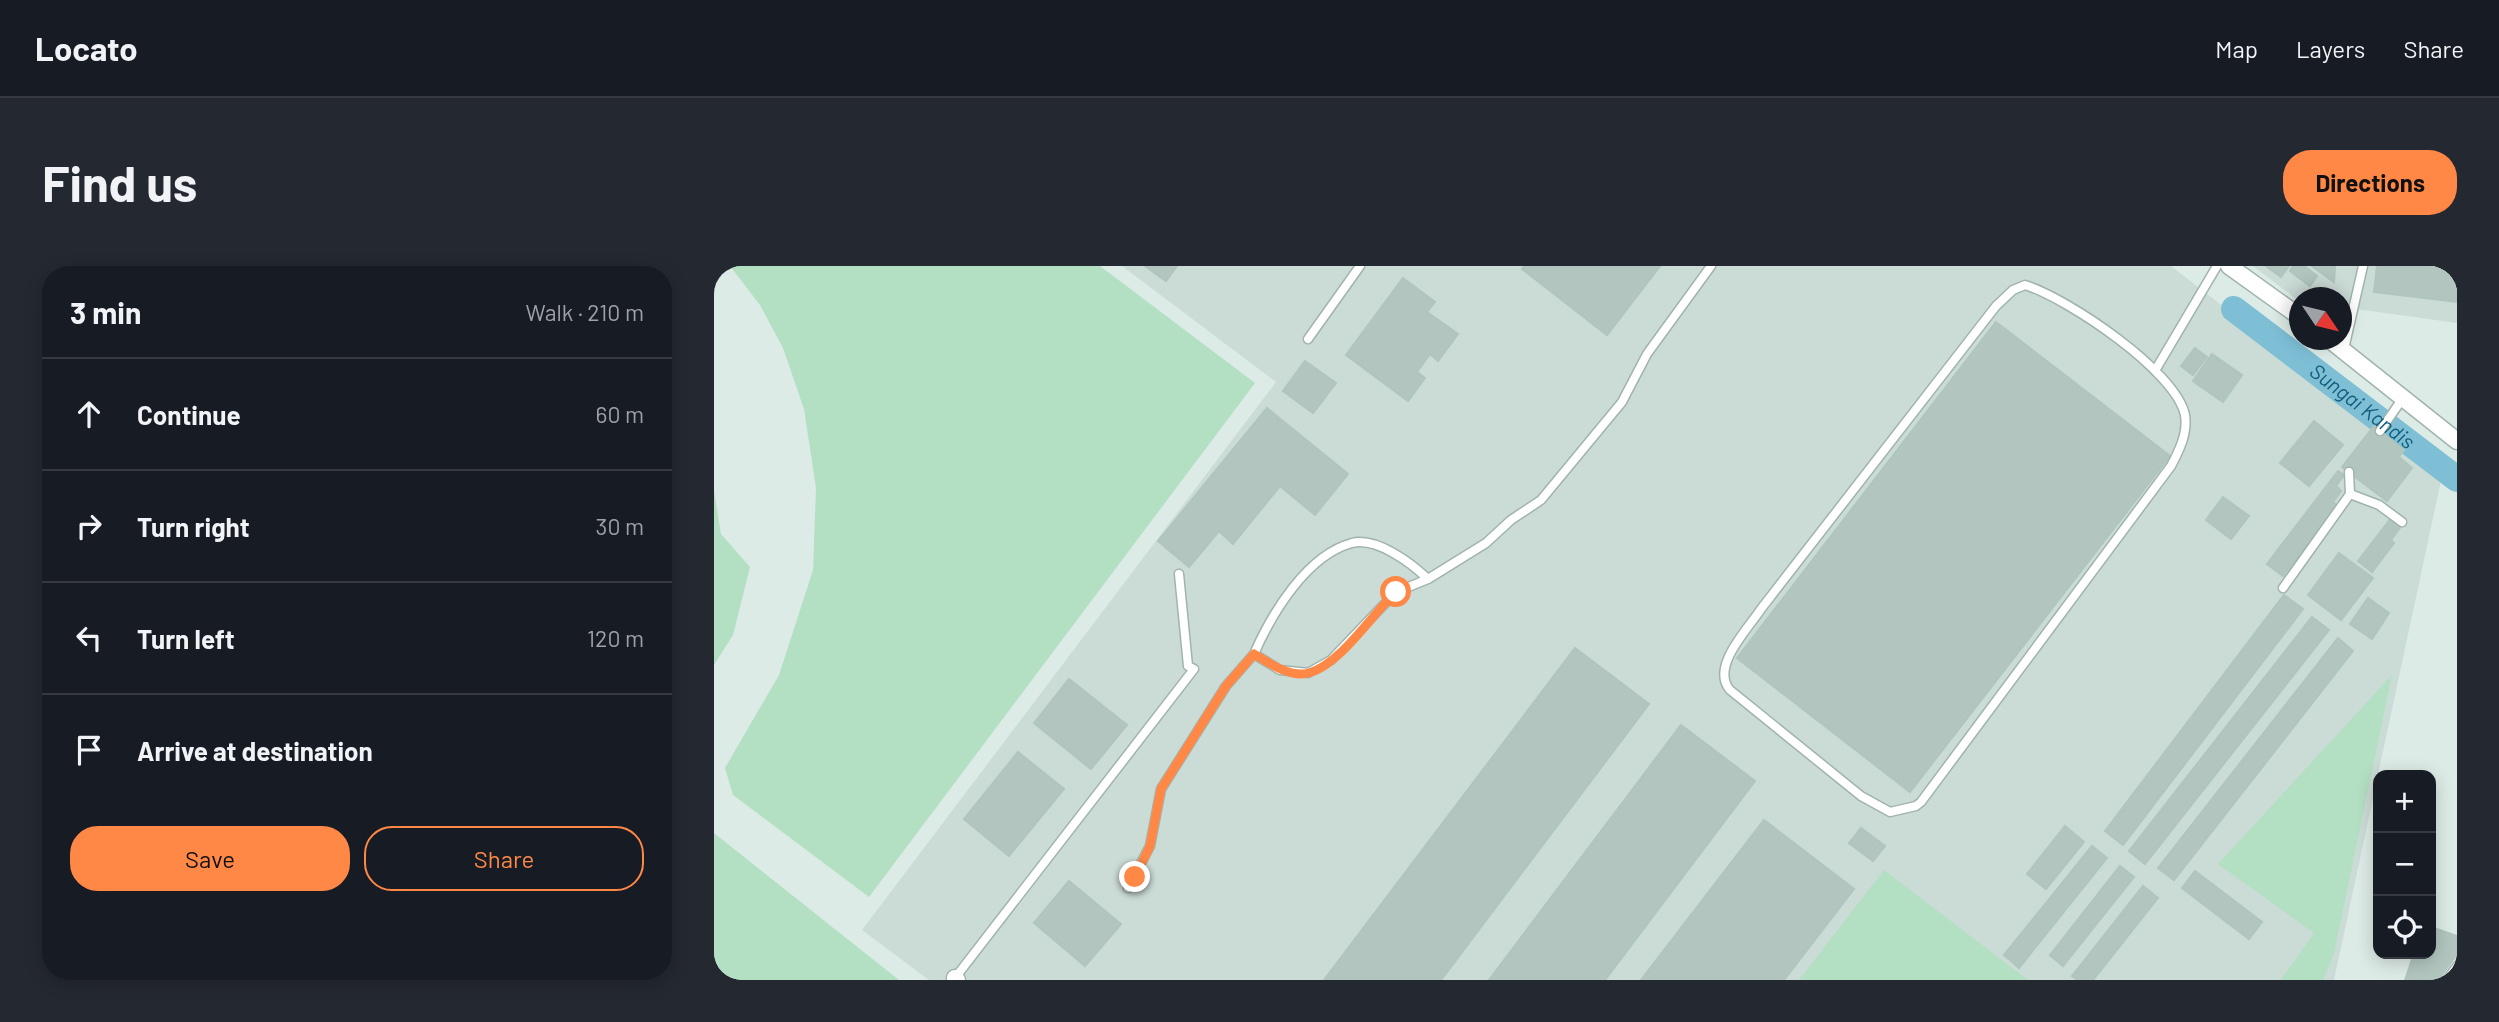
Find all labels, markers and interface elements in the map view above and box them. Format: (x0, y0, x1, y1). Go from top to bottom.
text: Locato (35, 28, 138, 68)
text: Map (2215, 34, 2258, 63)
text: Layers (2296, 34, 2365, 63)
text: Share (2403, 34, 2464, 63)
button: Directions (2283, 150, 2457, 215)
text: Find us (42, 153, 197, 212)
north arrow (2289, 287, 2352, 350)
text: 3 min (70, 294, 141, 330)
text: Walk · 210 m (526, 298, 644, 326)
water label: Sungai Kandis (2305, 357, 2421, 453)
icon: ahead (70, 395, 108, 433)
text: Continue (137, 399, 241, 430)
text: 60 m (596, 400, 644, 428)
icon: right (70, 507, 108, 545)
text: Turn right (137, 511, 250, 542)
text: 30 m (596, 512, 644, 540)
route start (1380, 576, 1411, 607)
icon: left (70, 619, 108, 657)
text: Turn left (137, 623, 235, 654)
text: 120 m (587, 624, 644, 652)
icon: arrive (70, 731, 108, 769)
text: Arrive at destination (137, 735, 373, 766)
map controls (2373, 770, 2436, 959)
button: + (2373, 770, 2436, 833)
button: Save (70, 826, 350, 891)
button: Share (364, 826, 644, 891)
button: − (2373, 833, 2436, 896)
route end (1119, 861, 1150, 892)
button: locate (2373, 896, 2436, 959)

